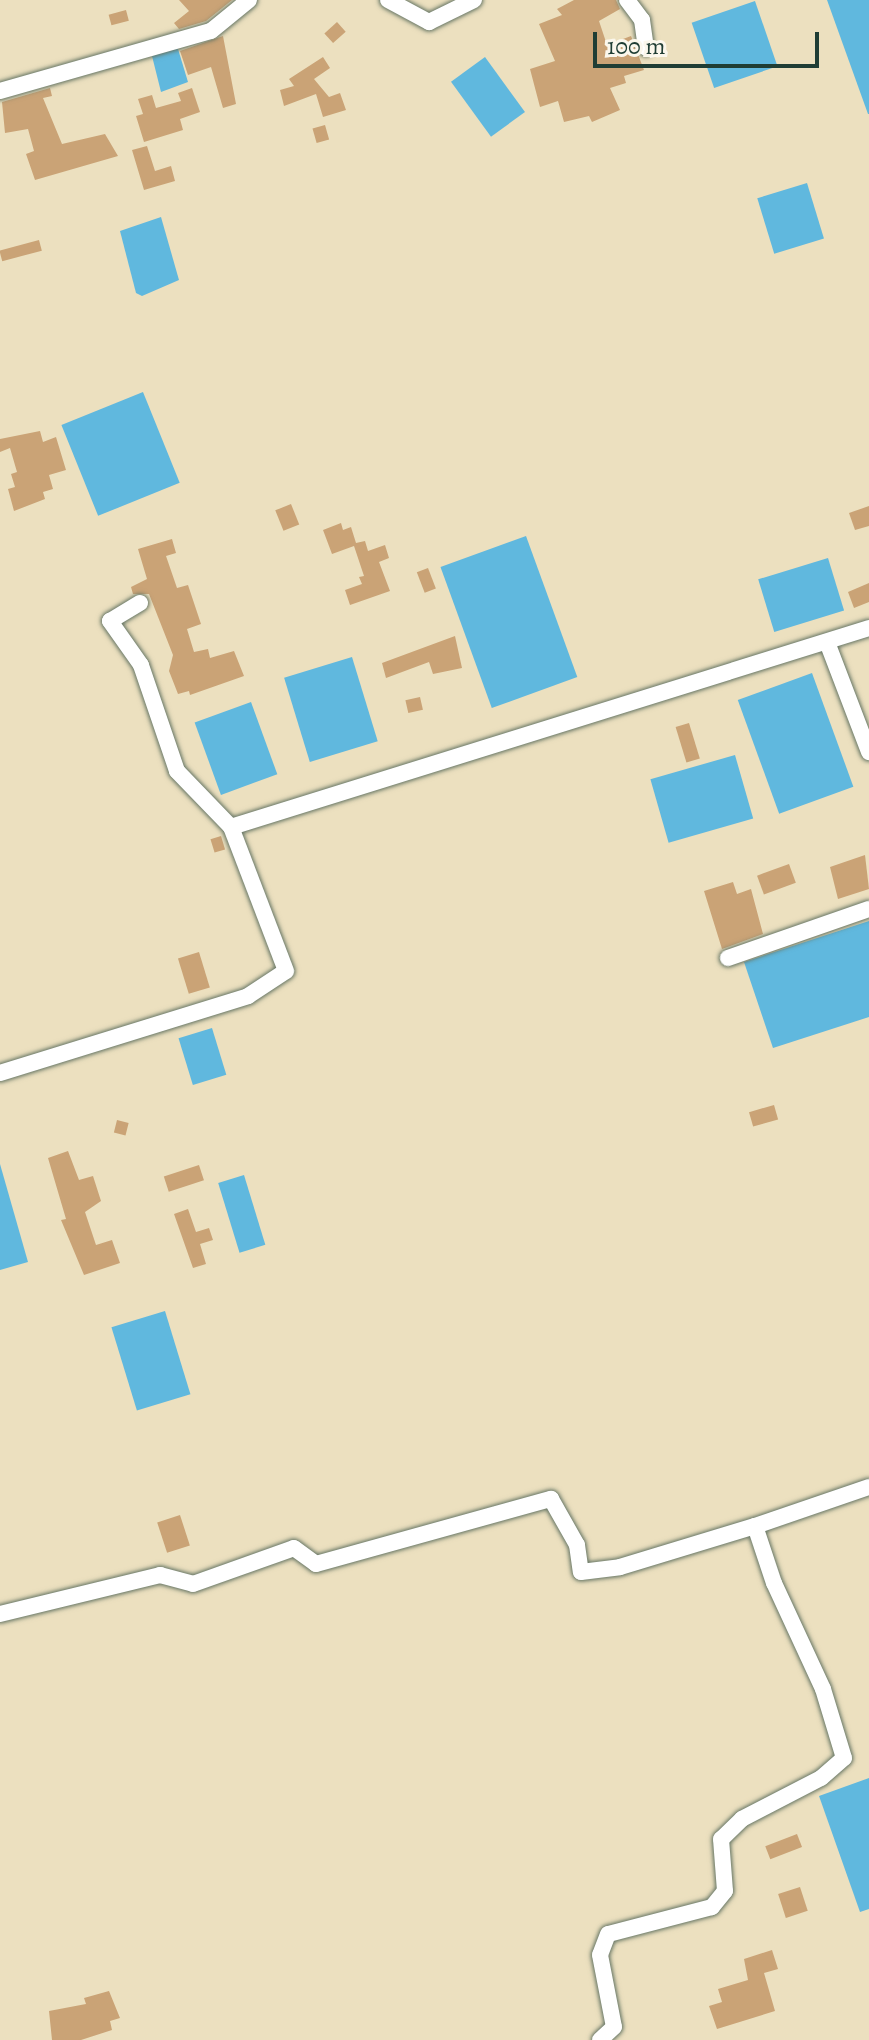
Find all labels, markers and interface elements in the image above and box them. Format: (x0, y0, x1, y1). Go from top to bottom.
scale bar (597, 16, 823, 66)
text: 100 m (607, 30, 666, 62)

